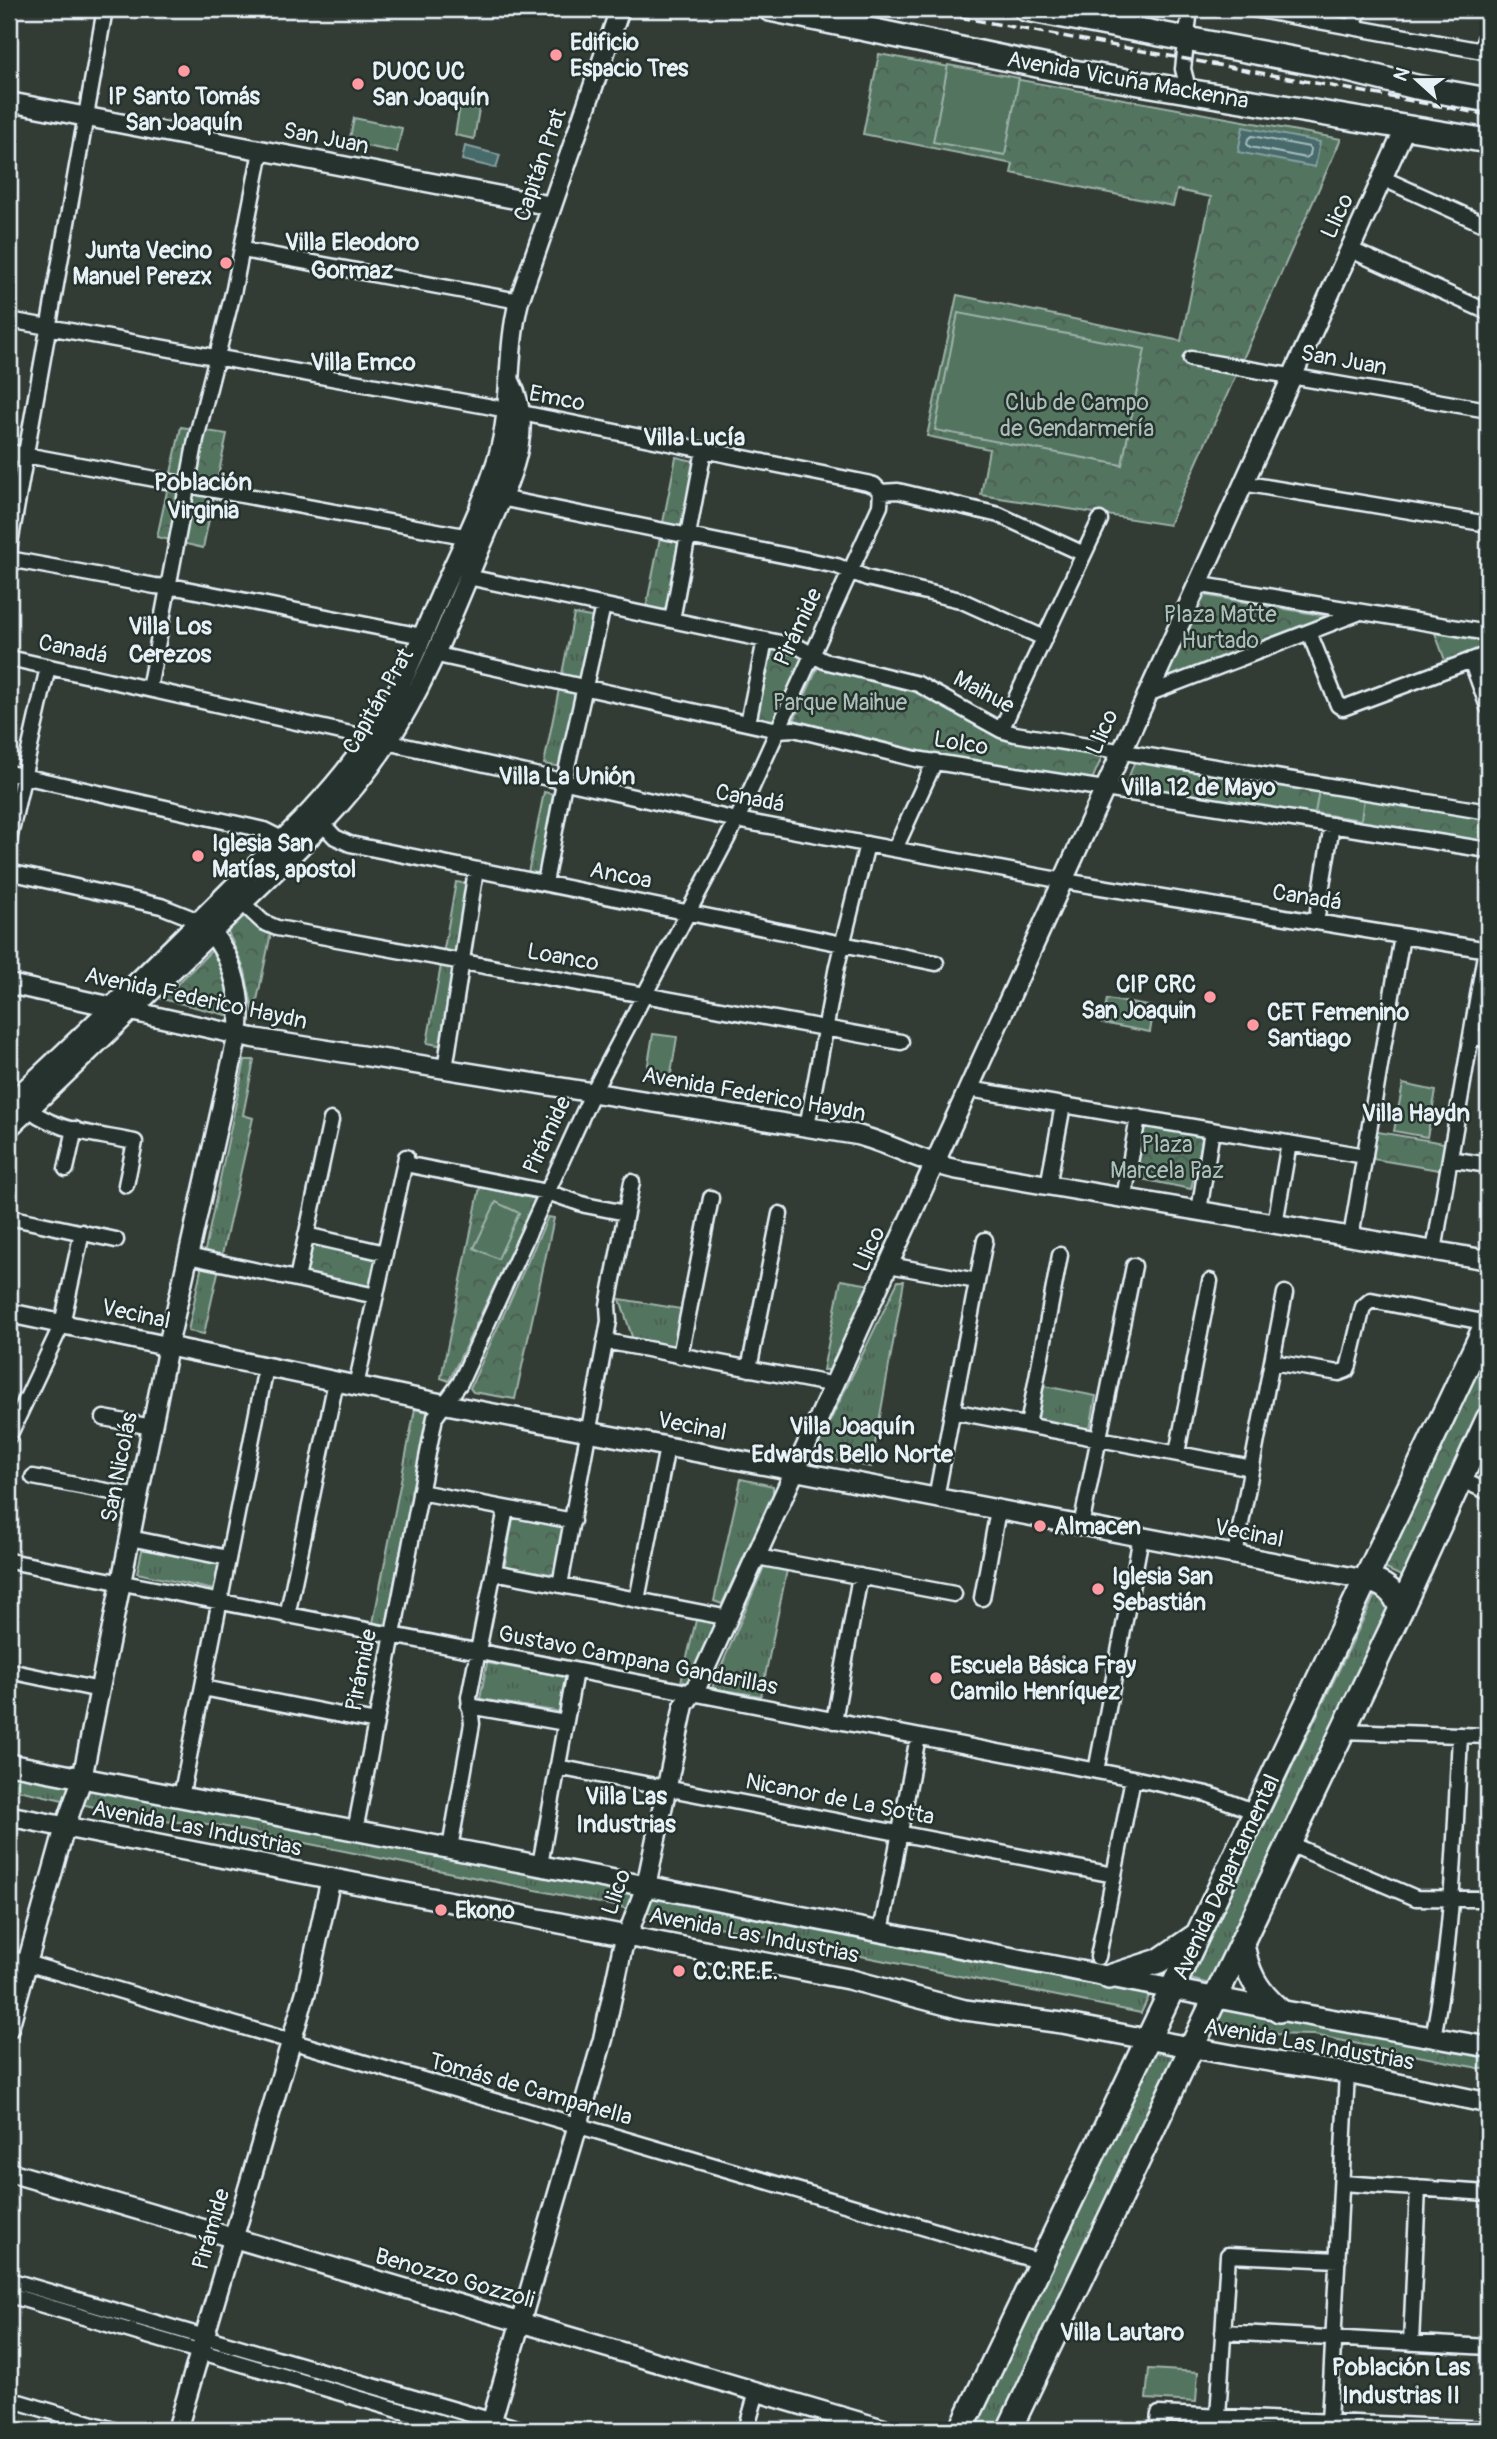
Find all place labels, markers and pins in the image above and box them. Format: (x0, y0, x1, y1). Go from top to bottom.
place label: Edificio Espacio Tres (570, 28, 689, 83)
marker: Edificio Espacio Tres (548, 47, 564, 63)
place label: DUOC UC San Joaquín (372, 57, 489, 112)
marker: IP Santo Tomás San Joaquín (176, 63, 192, 79)
marker: DUOC UC San Joaquín (350, 76, 366, 92)
place label: IP Santo Tomás San Joaquín (108, 82, 261, 137)
place label: Junta Vecino Manuel Perezx (72, 236, 213, 291)
marker: Junta Vecino Manuel Perezx (218, 255, 234, 271)
place label: Iglesia San Matías, apostol (212, 829, 356, 884)
marker: Iglesia San Matías, apostol (190, 848, 206, 864)
place label: CIP CRC San Joaquin (1081, 970, 1196, 1025)
marker: CIP CRC San Joaquin (1202, 989, 1218, 1005)
place label: CET Femenino Santiago (1267, 998, 1410, 1053)
marker: CET Femenino Santiago (1245, 1017, 1261, 1033)
place label: Almacen (1054, 1512, 1141, 1541)
marker: Almacen (1032, 1518, 1048, 1534)
place label: Iglesia San Sebastián (1112, 1562, 1213, 1617)
marker: Iglesia San Sebastián (1090, 1581, 1106, 1597)
place label: Escuela Básica Fray Camilo Henríquez (950, 1651, 1136, 1706)
marker: Escuela Básica Fray Camilo Henríquez (928, 1670, 944, 1686)
place label: Ekono (455, 1896, 515, 1925)
marker: Ekono (433, 1902, 449, 1918)
place label: C.C.RE.E. (693, 1957, 778, 1986)
marker: C.C.RE.E. (671, 1963, 687, 1979)

